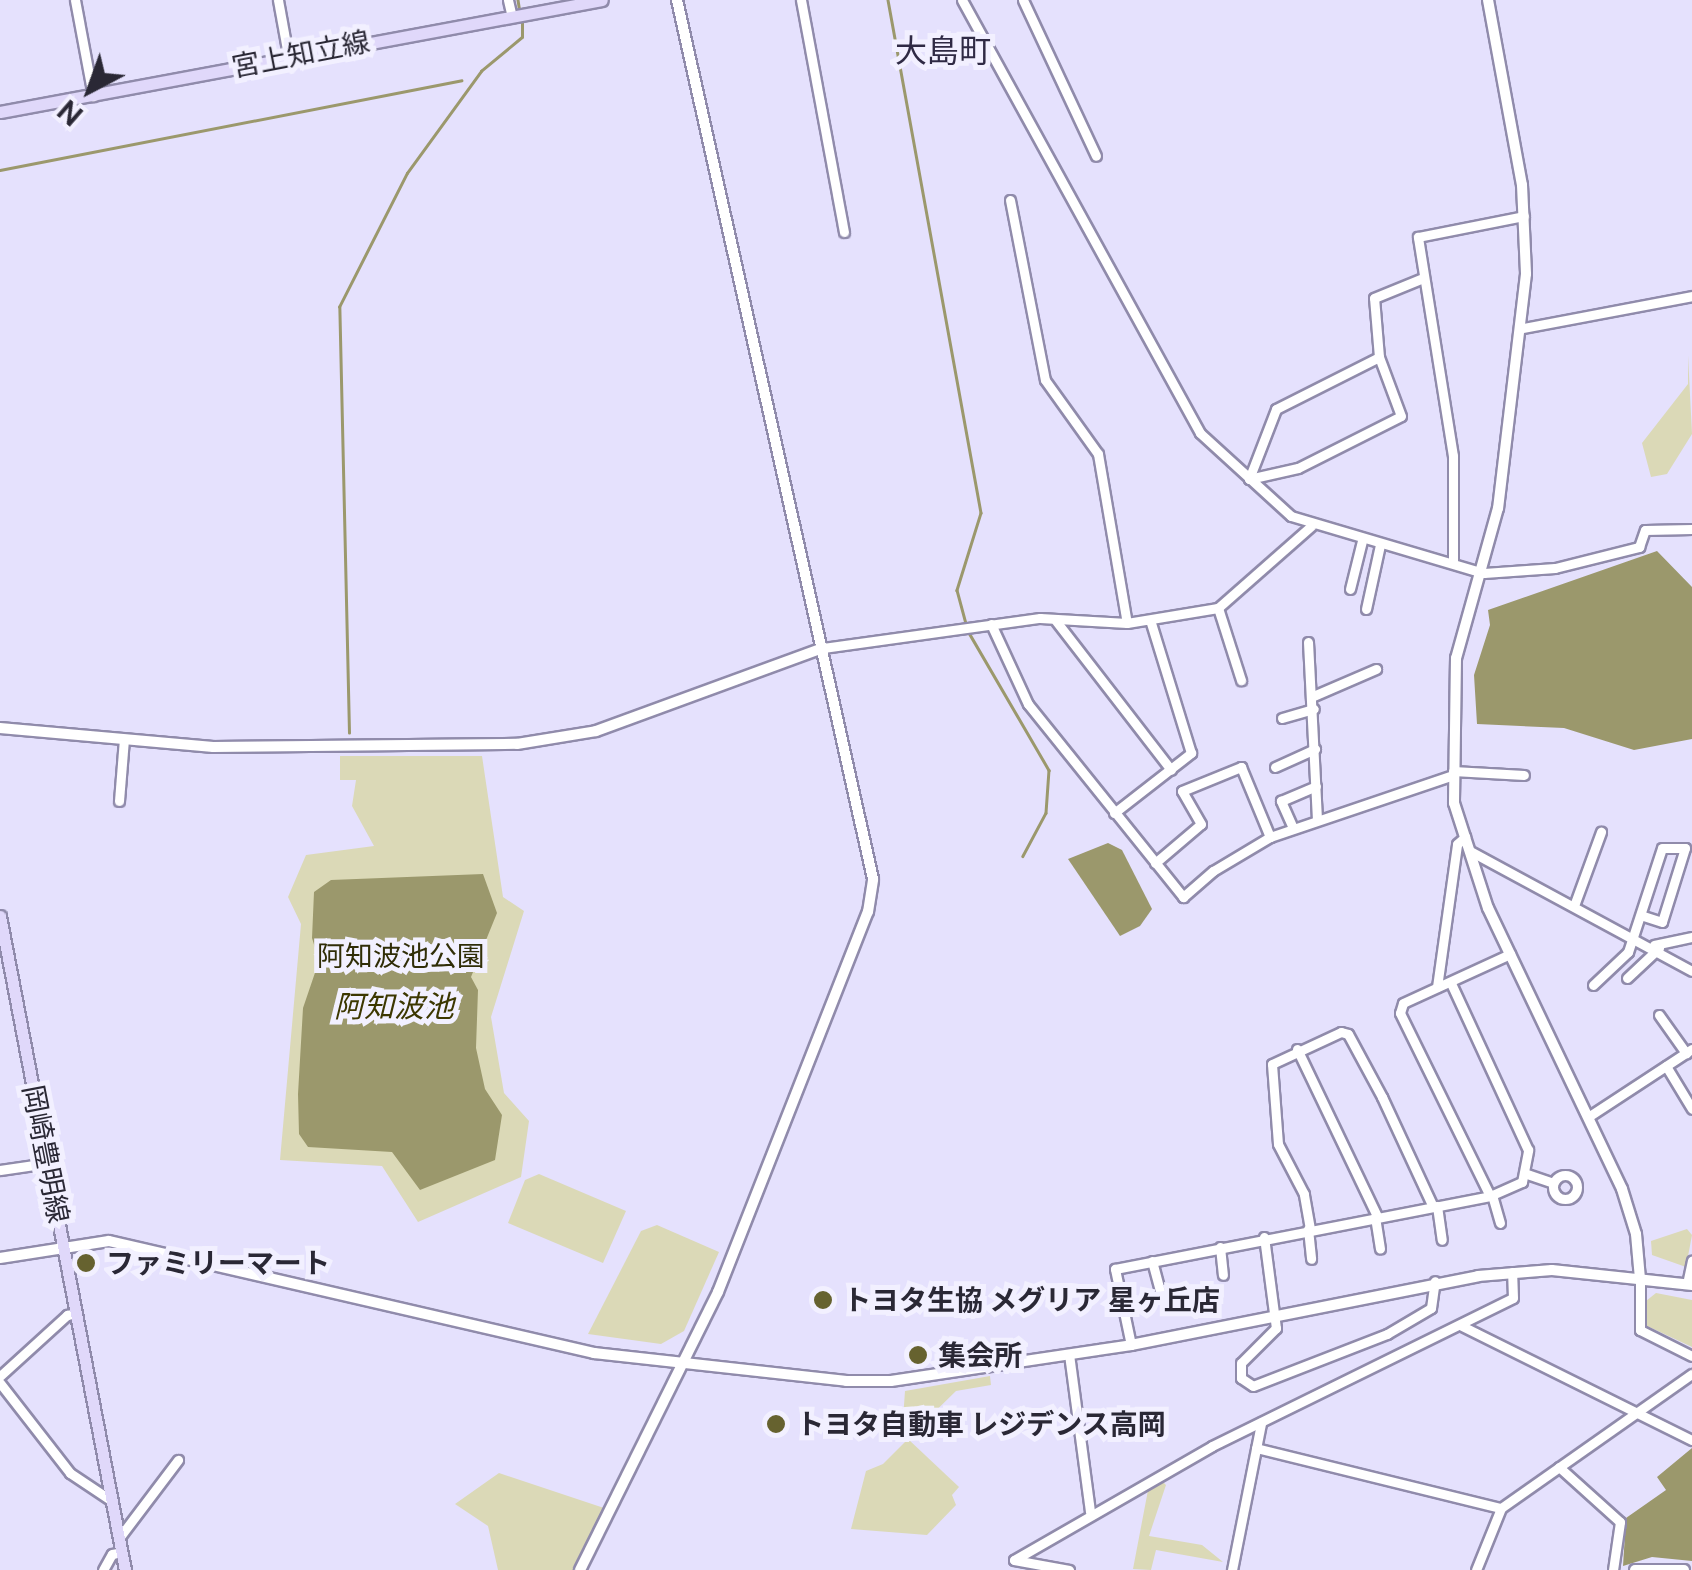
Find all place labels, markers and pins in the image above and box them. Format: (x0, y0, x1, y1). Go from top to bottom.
place label: ファミリーマート (106, 1246, 330, 1280)
marker: ファミリーマート (75, 1252, 97, 1274)
place label: トヨタ生協 メグリア 星ヶ丘店 (843, 1283, 1220, 1317)
marker: トヨタ生協 メグリア 星ヶ丘店 (812, 1289, 834, 1311)
place label: 集会所 (938, 1338, 1022, 1372)
marker: 集会所 (907, 1344, 929, 1366)
place label: トヨタ自動車 レジデンス高岡 (796, 1407, 1166, 1441)
marker: トヨタ自動車 レジデンス高岡 (765, 1413, 787, 1435)

